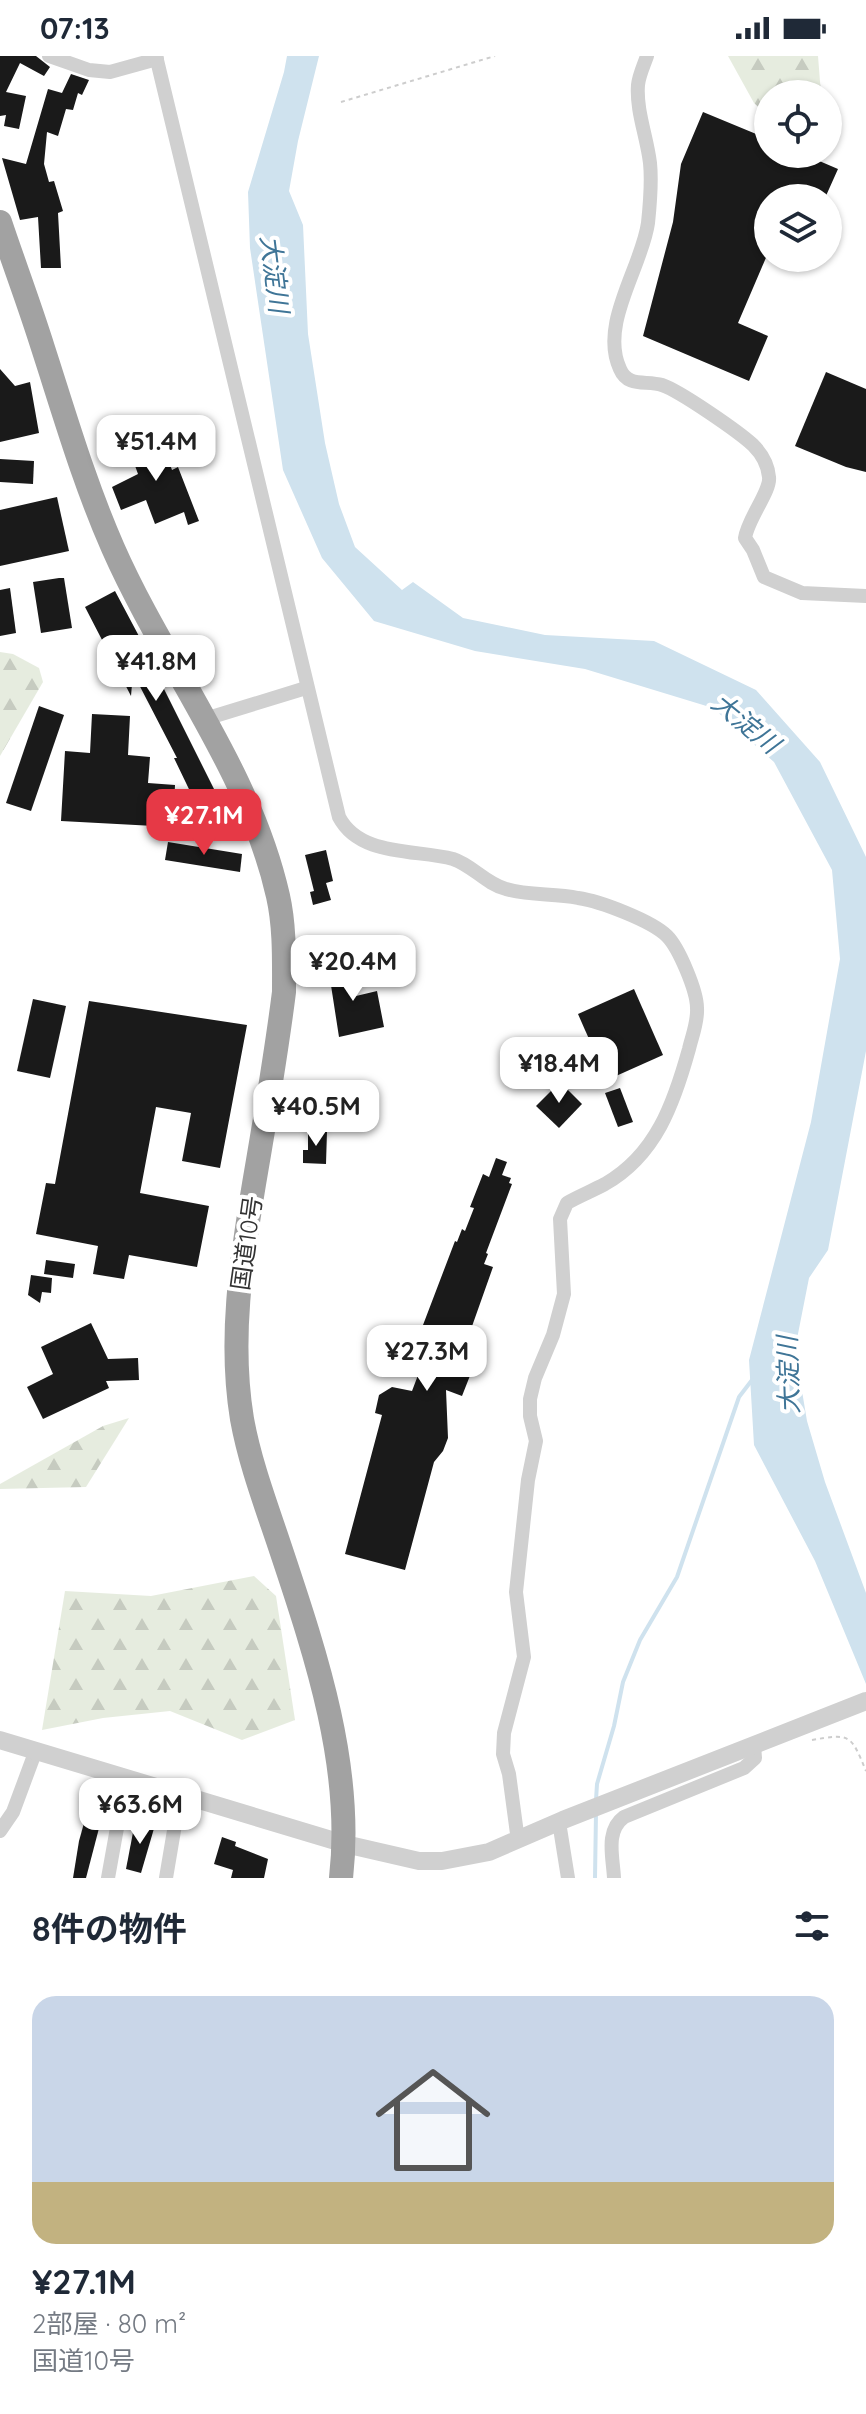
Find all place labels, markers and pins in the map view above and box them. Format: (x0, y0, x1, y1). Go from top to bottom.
pin: ¥51.4M (91, 415, 221, 483)
pin: ¥41.8M (91, 635, 221, 703)
pin: ¥27.1M (139, 789, 269, 857)
pin: ¥20.4M (288, 935, 418, 1003)
pin: ¥18.4M (494, 1037, 624, 1105)
pin: ¥40.5M (251, 1080, 381, 1148)
pin: ¥27.3M (362, 1325, 492, 1393)
pin: ¥63.6M (75, 1778, 205, 1846)

